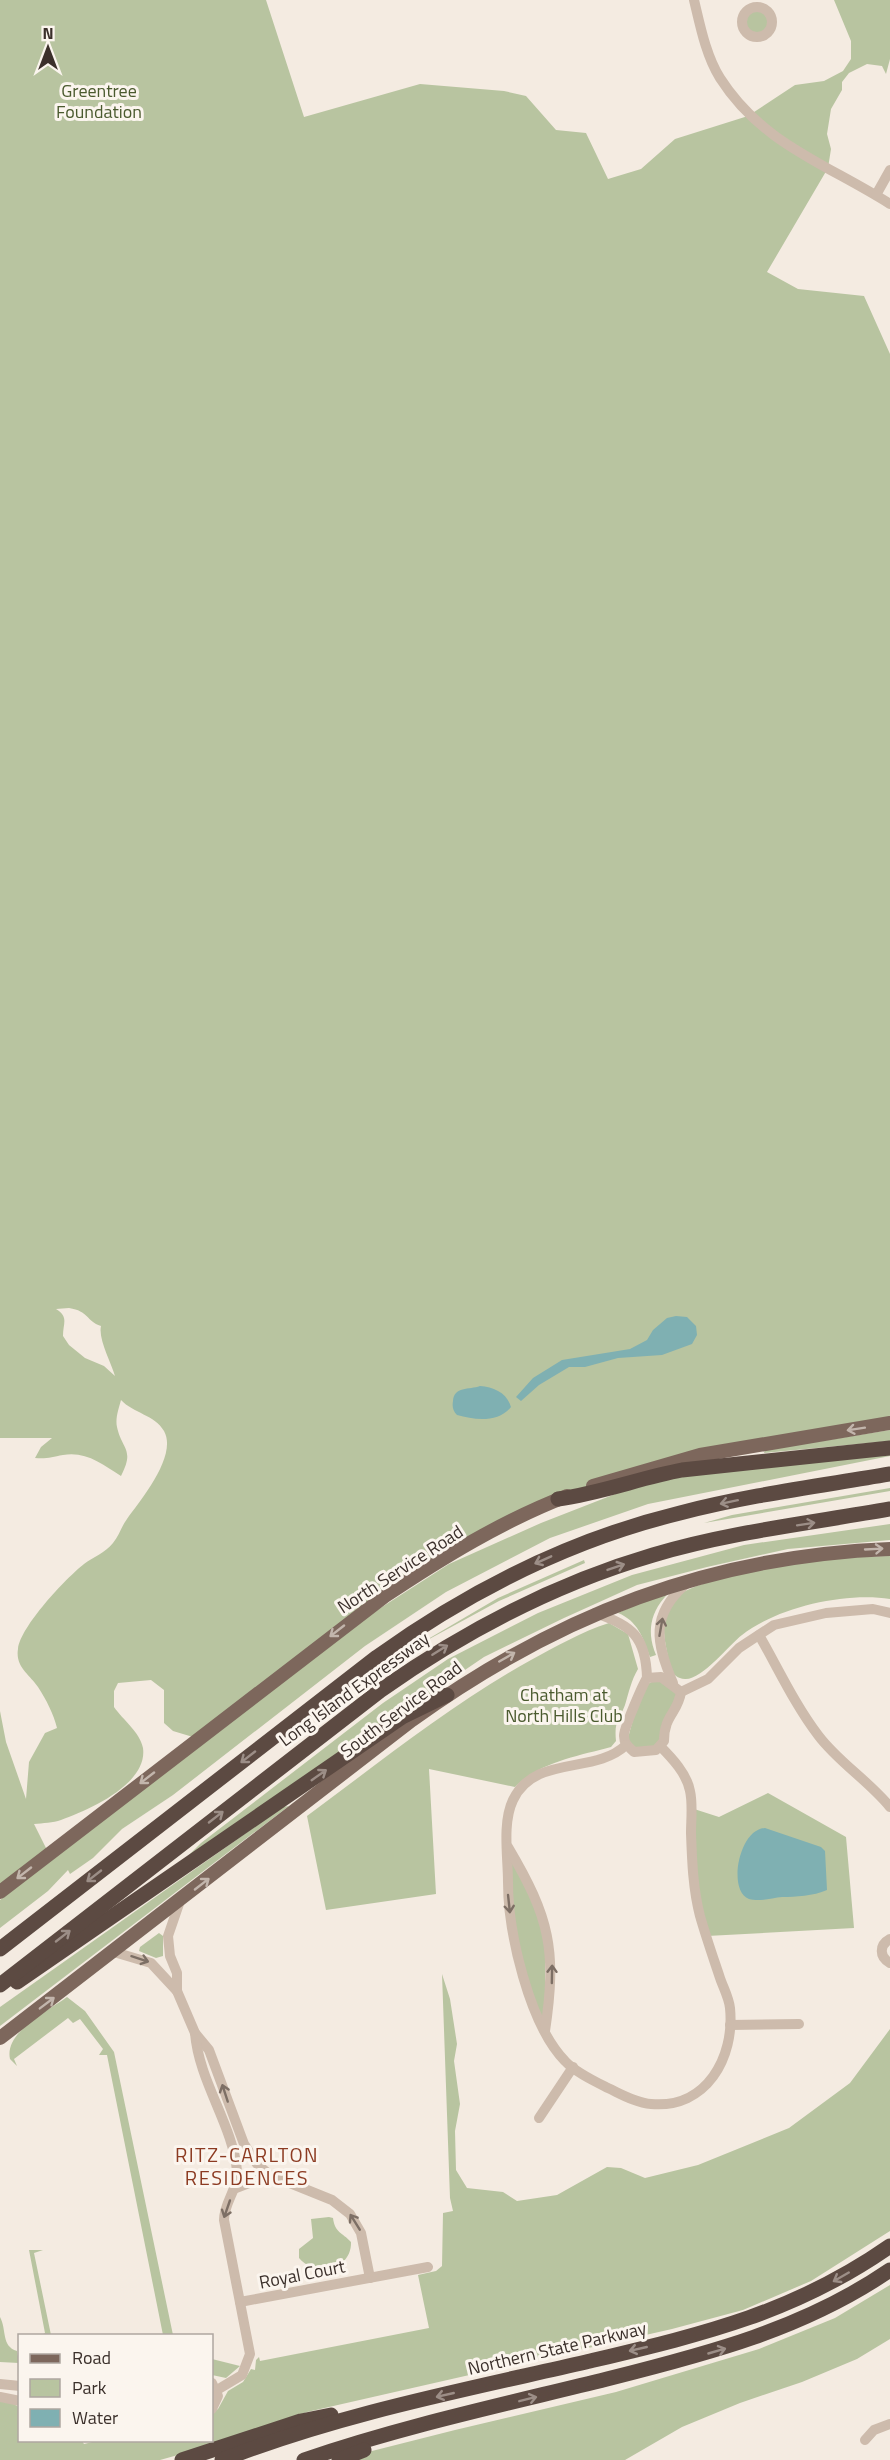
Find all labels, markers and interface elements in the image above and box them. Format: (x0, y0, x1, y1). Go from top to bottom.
north arrow (18, 18, 78, 78)
text: N (42, 21, 54, 45)
park label: Greentree Foundation (56, 77, 142, 125)
one-way arrow (846, 1423, 866, 1434)
one-way arrow (720, 1497, 739, 1508)
street label: North Service Road (332, 1518, 468, 1620)
one-way arrow (795, 1518, 815, 1529)
one-way arrow (864, 1544, 884, 1555)
one-way arrow (535, 1555, 553, 1566)
one-way arrow (606, 1561, 625, 1572)
one-way arrow (655, 1618, 666, 1638)
street label: Long Island Expressway (273, 1625, 435, 1753)
one-way arrow (329, 1625, 345, 1638)
one-way arrow (431, 1644, 448, 1656)
one-way arrow (498, 1651, 515, 1663)
street label: South Service Road (334, 1654, 468, 1764)
park label: Chatham at North Hills Club (505, 1681, 623, 1729)
one-way arrow (240, 1750, 256, 1763)
one-way arrow (310, 1769, 326, 1781)
one-way arrow (140, 1771, 156, 1784)
one-way arrow (208, 1810, 224, 1823)
one-way arrow (17, 1867, 33, 1880)
one-way arrow (86, 1870, 102, 1882)
one-way arrow (193, 1878, 209, 1890)
one-way arrow (504, 1894, 515, 1913)
one-way arrow (54, 1930, 70, 1943)
one-way arrow (130, 1954, 149, 1965)
one-way arrow (546, 1964, 558, 1984)
one-way arrow (38, 1996, 54, 2009)
one-way arrow (219, 2084, 230, 2103)
district label: RITZ-CARLTON RESIDENCES (175, 2139, 319, 2193)
one-way arrow (221, 2199, 232, 2217)
one-way arrow (348, 2214, 360, 2231)
street label: Royal Court (257, 2252, 348, 2296)
one-way arrow (833, 2271, 850, 2283)
street label: Northern State Parkway (465, 2314, 649, 2382)
legend (18, 2334, 213, 2442)
text: Road (72, 2344, 111, 2371)
one-way arrow (629, 2344, 648, 2356)
one-way arrow (707, 2345, 726, 2356)
text: Park (72, 2374, 107, 2401)
one-way arrow (436, 2389, 455, 2401)
one-way arrow (518, 2392, 537, 2404)
text: Water (72, 2404, 118, 2431)

